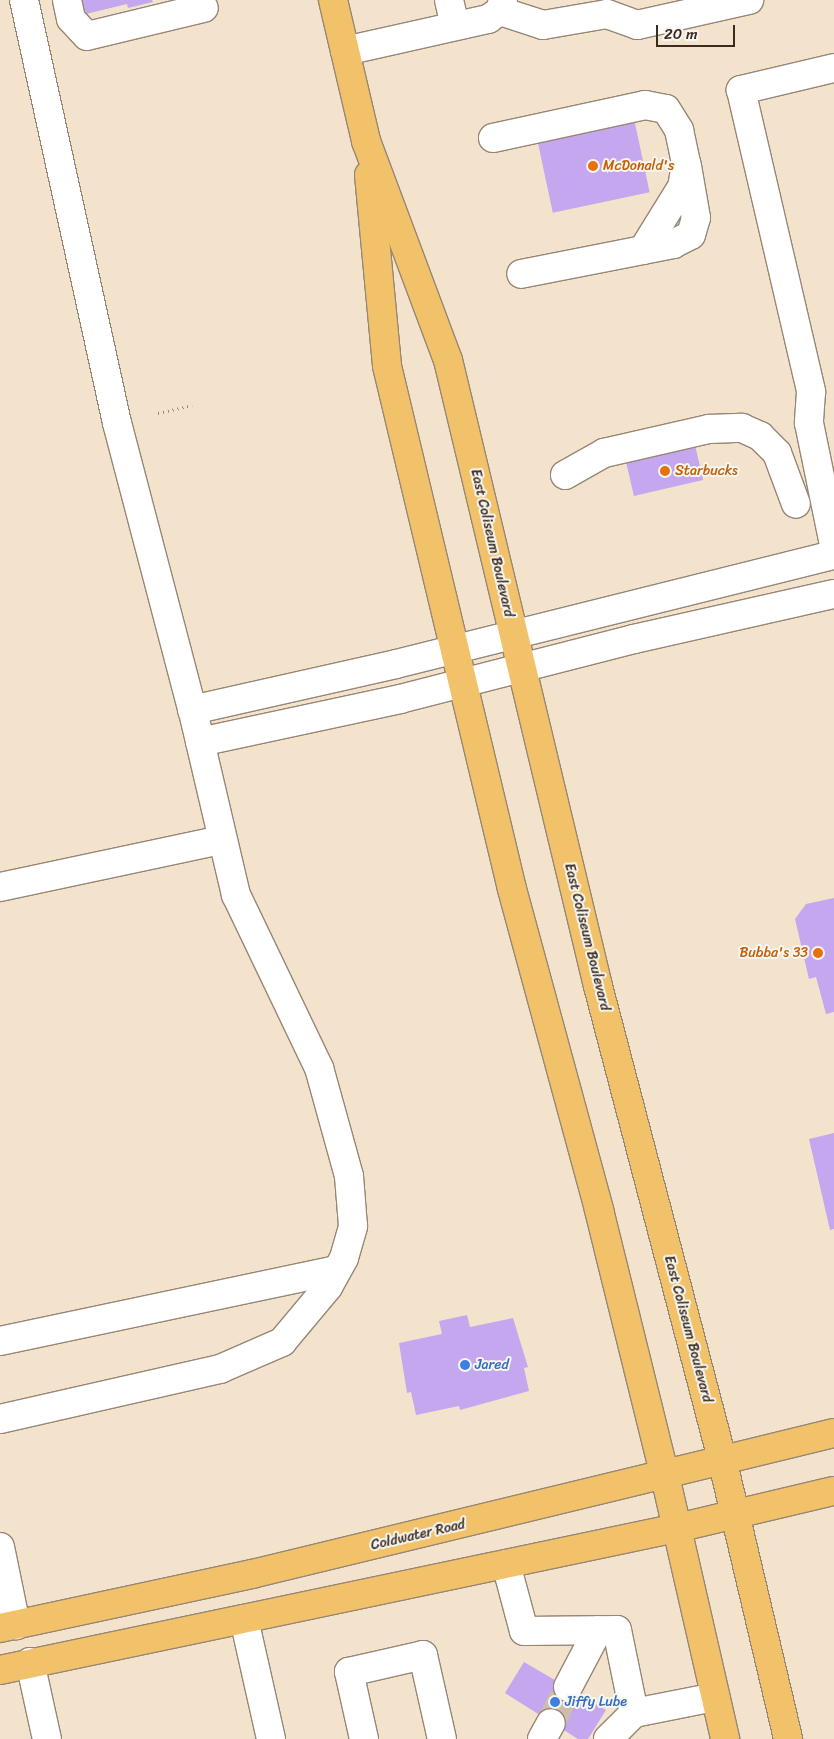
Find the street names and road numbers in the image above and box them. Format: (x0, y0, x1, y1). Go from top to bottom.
street label: East Coliseum Boulevard (467, 468, 517, 618)
street label: East Coliseum Boulevard (561, 862, 613, 1012)
street label: East Coliseum Boulevard (660, 1254, 716, 1404)
street label: Coldwater Road (369, 1516, 467, 1554)

